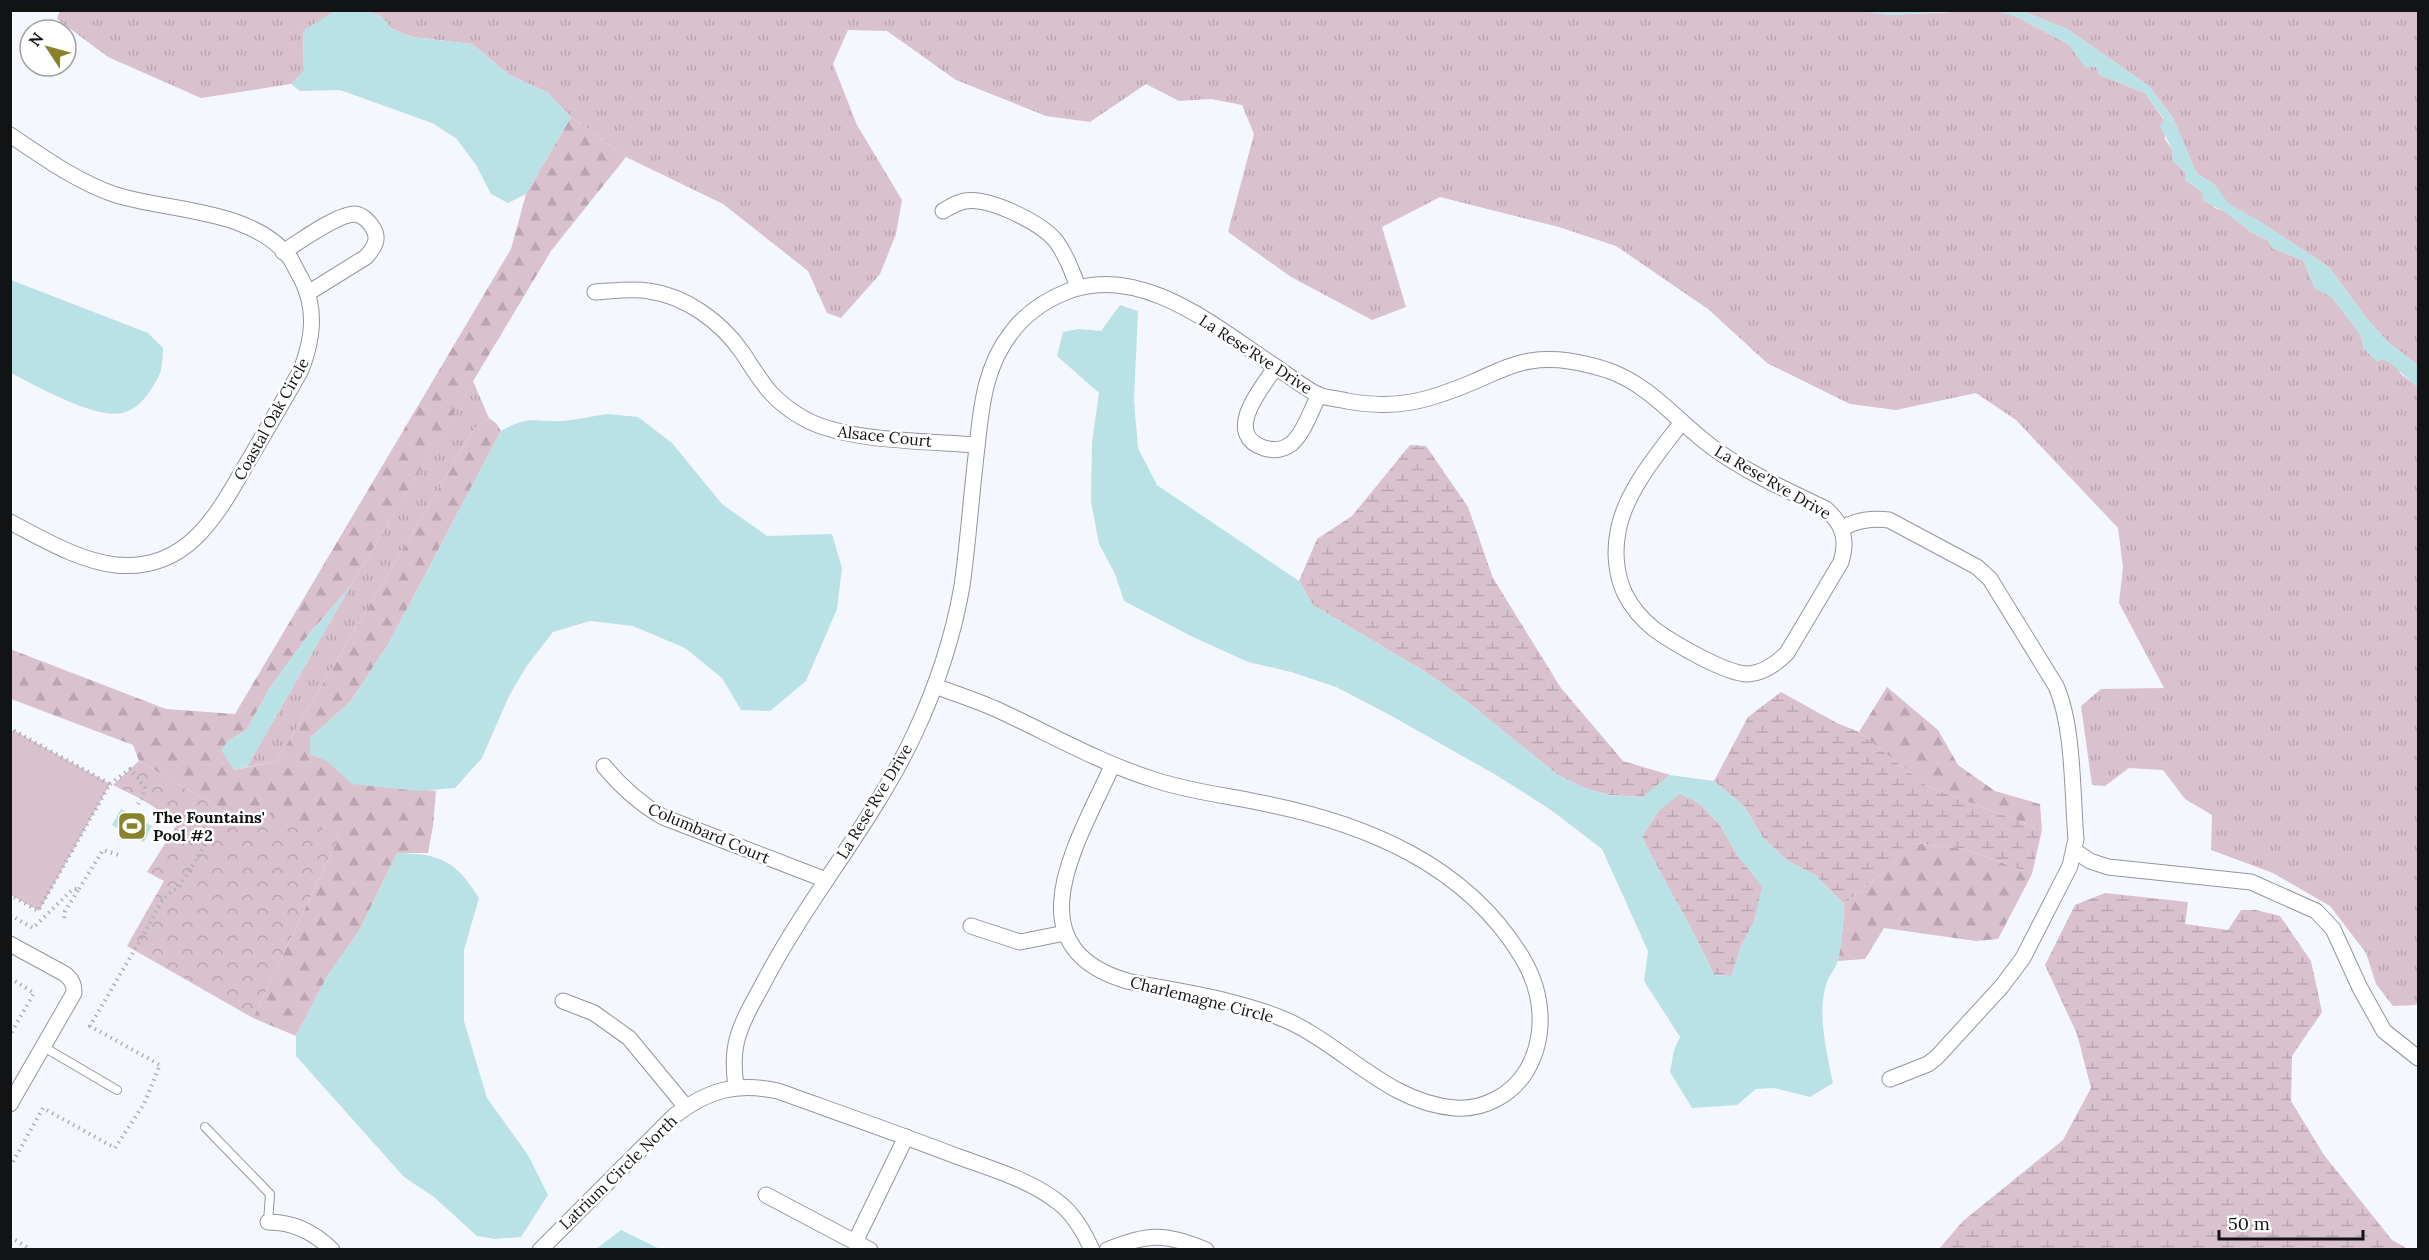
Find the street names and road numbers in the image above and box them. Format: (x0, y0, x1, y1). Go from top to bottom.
street label: La Rese'Rve Drive (1196, 310, 1317, 398)
street label: Coastal Oak Circle (229, 354, 313, 484)
street label: Alsace Court (836, 421, 934, 451)
street label: La Rese'Rve Drive (1711, 441, 1835, 524)
street label: La Rese'Rve Drive (832, 739, 916, 862)
street label: Columbard Court (645, 798, 774, 868)
street label: Charlemagne Circle (1128, 972, 1276, 1027)
street label: Latrium Circle North (555, 1110, 681, 1233)

